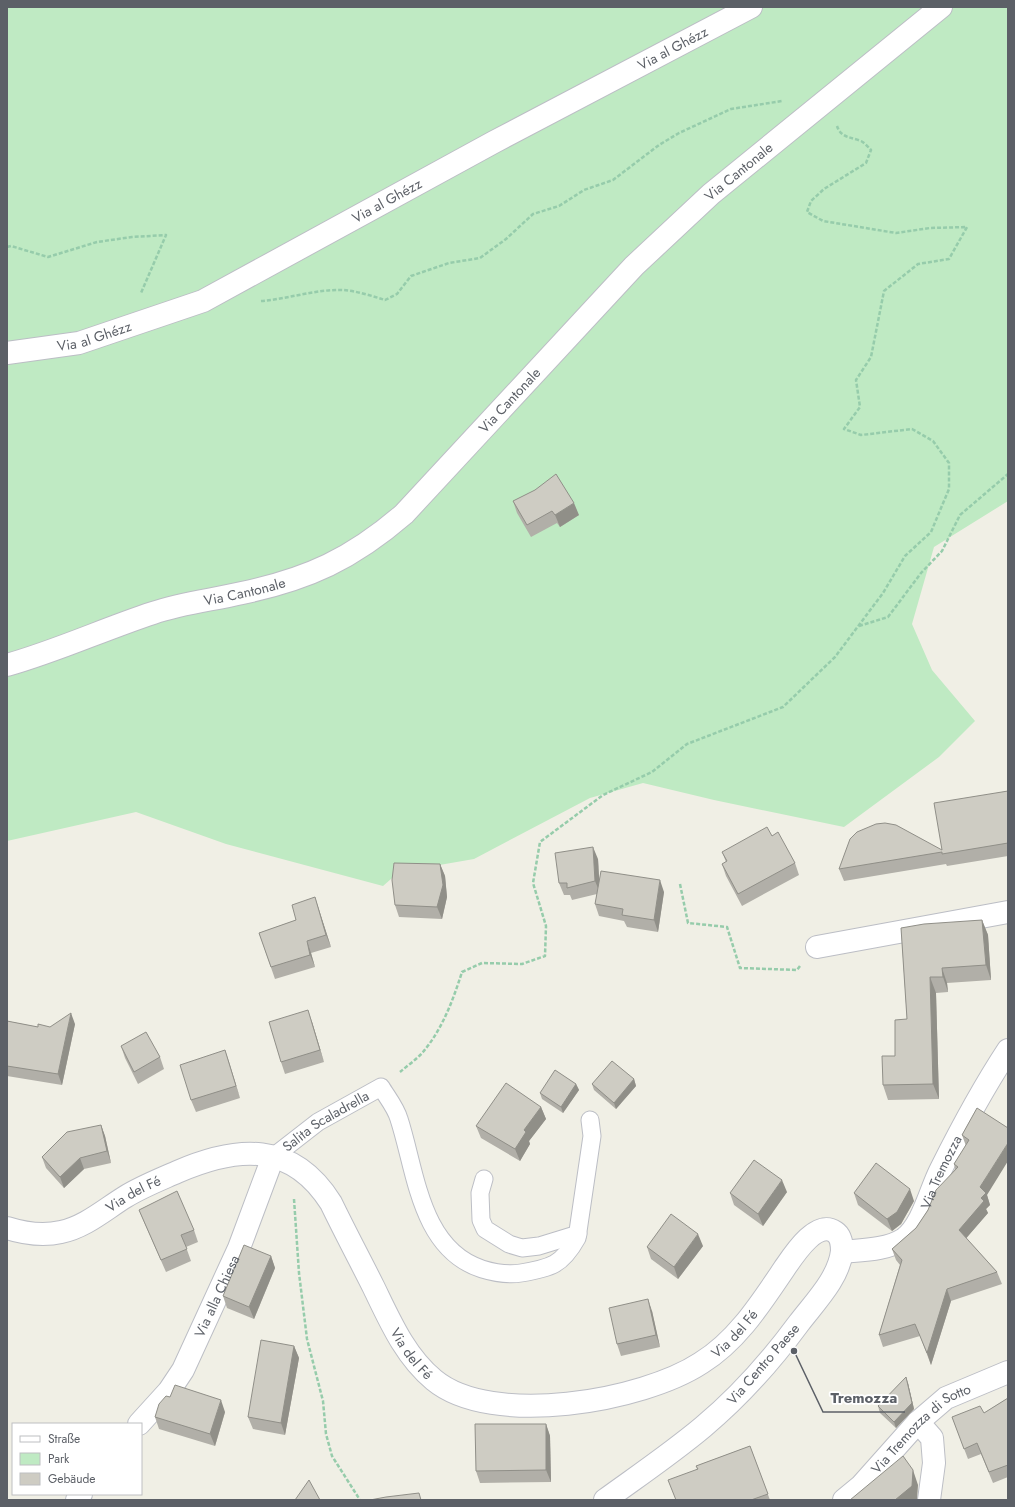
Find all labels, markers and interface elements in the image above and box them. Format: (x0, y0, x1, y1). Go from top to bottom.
street label: Via al Ghézz (634, 21, 712, 75)
street label: Via Cantonale (700, 138, 777, 205)
street label: Via al Ghézz (348, 173, 426, 228)
street label: Via al Ghézz (56, 316, 135, 356)
street label: Via Cantonale (474, 363, 545, 437)
street label: Via Cantonale (202, 572, 288, 610)
street label: Salita Scaladrella (278, 1086, 373, 1156)
street label: Via Tremozza (916, 1132, 967, 1212)
street label: Via del Fé (102, 1170, 164, 1217)
street label: Via alla Chiesa (189, 1252, 244, 1340)
street label: Via del Fé (707, 1305, 762, 1363)
street label: Via Centro Paese (722, 1319, 804, 1409)
street label: Via del Fé (386, 1324, 437, 1384)
street label: Via Tremozza di Sotto (866, 1379, 974, 1478)
callout: Tremozza (823, 1385, 905, 1412)
text: Tremozza (831, 1387, 897, 1409)
legend (12, 1423, 142, 1495)
text: Straße (48, 1430, 80, 1448)
text: Park (48, 1450, 70, 1468)
text: Gebäude (48, 1470, 95, 1488)

